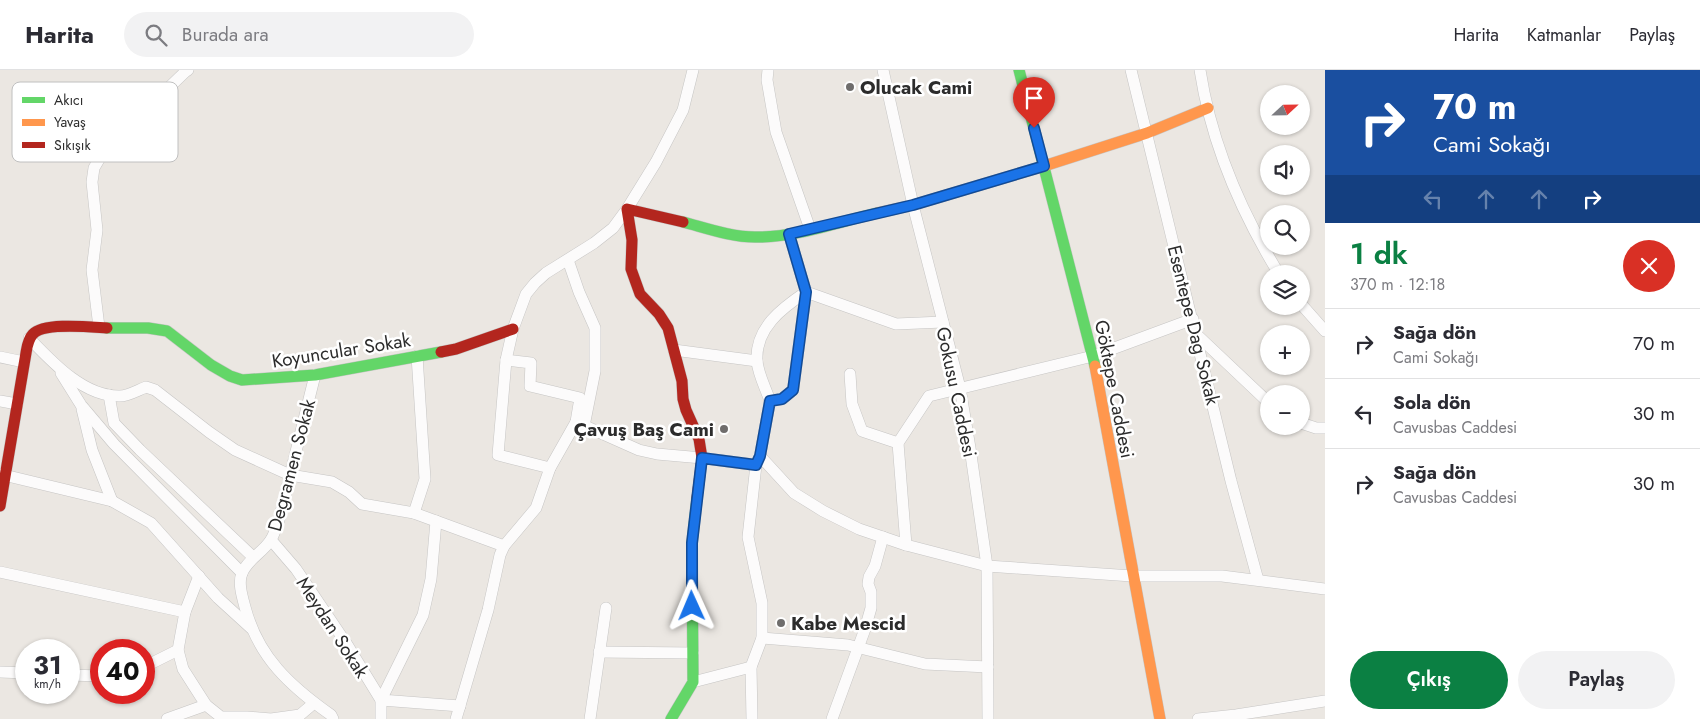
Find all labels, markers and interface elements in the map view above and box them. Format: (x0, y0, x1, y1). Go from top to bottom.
search box (124, 12, 474, 57)
text: Harita (25, 17, 94, 52)
icon: search (142, 21, 170, 49)
text: Burada ara (182, 21, 269, 48)
text: Harita (1453, 22, 1499, 48)
text: Katmanlar (1527, 22, 1601, 48)
text: Paylaş (1629, 22, 1675, 48)
place label: Olucak Cami (860, 74, 972, 101)
pin (1013, 77, 1055, 128)
marker: Olucak Cami (844, 81, 856, 93)
legend (12, 82, 178, 162)
text: 70 m (1433, 82, 1516, 132)
icon: arrive (1020, 84, 1048, 112)
north arrow (1260, 85, 1310, 135)
map controls (1260, 85, 1310, 435)
text: Akıcı (54, 90, 83, 110)
icon: right (1350, 90, 1415, 155)
text: Yavaş (54, 112, 86, 132)
text: Cami Sokağı (1433, 128, 1551, 160)
text: Sıkışık (54, 135, 91, 155)
button: sound (1260, 145, 1310, 195)
icon: left (1419, 185, 1447, 213)
icon: ahead (1472, 185, 1500, 213)
icon: ahead (1525, 185, 1553, 213)
icon: right (1578, 185, 1606, 213)
button: search (1260, 205, 1310, 255)
text: 1 dk (1350, 232, 1408, 275)
button: close (1623, 240, 1675, 292)
street label: Esentepe Dag Sokak (1161, 242, 1227, 408)
button: layers (1260, 265, 1310, 315)
text: 370 m · 12:18 (1350, 273, 1445, 296)
street label: Göktepe Caddesi (1088, 318, 1141, 461)
text: Sağa dön (1393, 319, 1477, 346)
street label: Gokusu Caddesi (930, 324, 984, 460)
button: + (1260, 325, 1310, 375)
street label: Koyuncular Sokak (270, 326, 413, 375)
icon: right (1350, 330, 1378, 358)
text: 70 m (1633, 330, 1675, 357)
text: Cami Sokağı (1393, 346, 1479, 369)
button: − (1260, 385, 1310, 435)
text: Sola dön (1393, 389, 1471, 416)
street label: Degramen Sokak (261, 395, 322, 534)
icon: left (1350, 400, 1378, 428)
text: 30 m (1633, 400, 1675, 427)
place label: Çavuş Baş Cami (574, 416, 714, 443)
text: Cavusbas Caddesi (1393, 416, 1517, 439)
marker: Çavuş Baş Cami (718, 423, 730, 435)
text: Sağa dön (1393, 459, 1477, 486)
icon: right (1350, 470, 1378, 498)
text: 30 m (1633, 470, 1675, 497)
text: Cavusbas Caddesi (1393, 486, 1517, 509)
street label: Meydan Sokak (290, 571, 376, 684)
position arrow (665, 579, 717, 631)
place label: Kabe Mescid (791, 610, 906, 637)
marker: Kabe Mescid (775, 617, 787, 629)
speed limit sign: 40 (90, 639, 155, 704)
text: 31 (33, 647, 62, 683)
button: Çıkış (1350, 651, 1508, 709)
button: Paylaş (1518, 651, 1675, 709)
text: km/h (34, 675, 61, 693)

